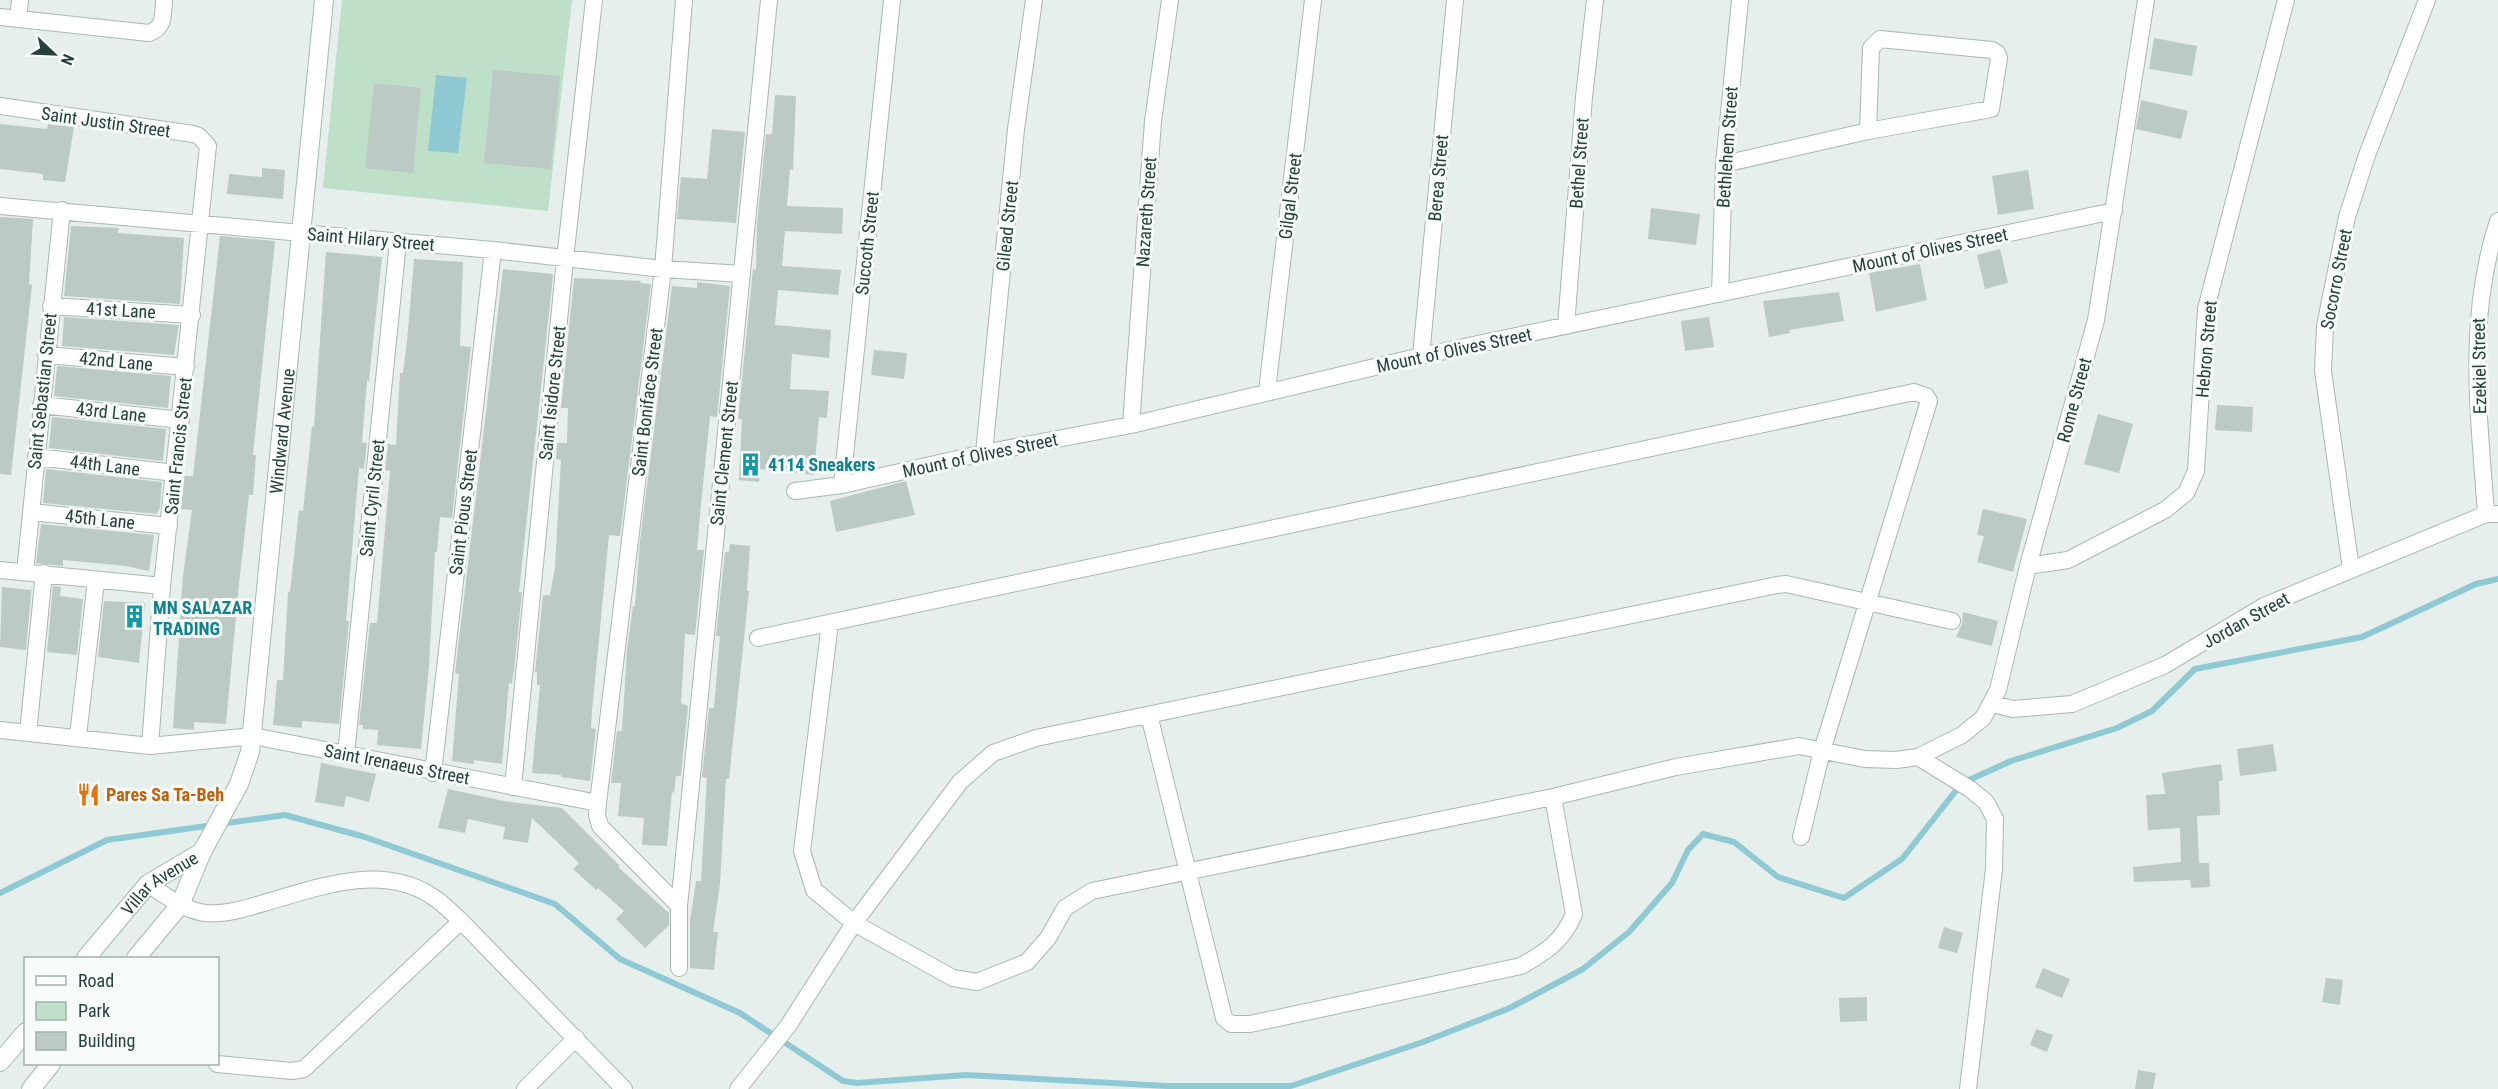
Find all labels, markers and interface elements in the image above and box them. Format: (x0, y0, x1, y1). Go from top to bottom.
north arrow (24, 24, 84, 84)
text: N (57, 51, 78, 68)
street label: Bethlehem Street (1712, 85, 1742, 209)
street label: Saint Justin Street (40, 103, 172, 141)
street label: Bethel Street (1565, 117, 1593, 209)
street label: Berea Street (1424, 134, 1452, 222)
street label: Gilgal Street (1274, 152, 1306, 240)
street label: Nazareth Street (1132, 156, 1160, 268)
street label: Gilead Street (992, 180, 1022, 272)
street label: Succoth Street (851, 190, 883, 296)
street label: Saint Hilary Street (306, 223, 436, 255)
street label: Mount of Olives Street (1851, 223, 2009, 277)
street label: Socorro Street (2316, 227, 2356, 331)
street label: 41st Lane (86, 298, 156, 322)
street label: Hebron Street (2191, 299, 2221, 399)
street label: Saint Sebastian Street (23, 312, 61, 470)
street label: Ezekiel Street (2468, 318, 2490, 414)
street label: Mount of Olives Street (1375, 323, 1533, 377)
street label: Saint Isidore Street (534, 325, 570, 461)
street label: Saint Boniface Street (627, 327, 667, 477)
street label: 42nd Lane (78, 347, 154, 375)
street label: Rome Street (2053, 355, 2095, 445)
street label: Windward Avenue (265, 367, 298, 495)
street label: Saint Francis Street (160, 376, 196, 516)
street label: Saint Clement Street (706, 380, 742, 526)
street label: 43rd Lane (75, 398, 147, 426)
street label: Mount of Olives Street (901, 428, 1059, 482)
street label: Saint Cyril Street (355, 438, 389, 558)
street label: Saint Pious Street (445, 448, 481, 576)
street label: 44th Lane (69, 450, 141, 480)
building icon: 4114 Sneakers (737, 451, 763, 477)
place label: 4114 Sneakers (768, 454, 875, 475)
street label: 45th Lane (64, 505, 136, 533)
street label: Jordan Street (2199, 588, 2293, 652)
place label: MN SALAZAR TRADING (153, 597, 252, 639)
building icon: MN SALAZAR TRADING (122, 604, 148, 630)
street label: Saint Irenaeus Street (323, 740, 471, 788)
restaurant icon: Pares Sa Ta-Beh (75, 781, 101, 807)
place label: Pares Sa Ta-Beh (106, 784, 224, 805)
street label: Villar Avenue (116, 847, 201, 919)
legend (24, 957, 219, 1065)
text: Road (78, 970, 114, 991)
text: Park (78, 1000, 110, 1021)
text: Building (78, 1030, 135, 1051)

